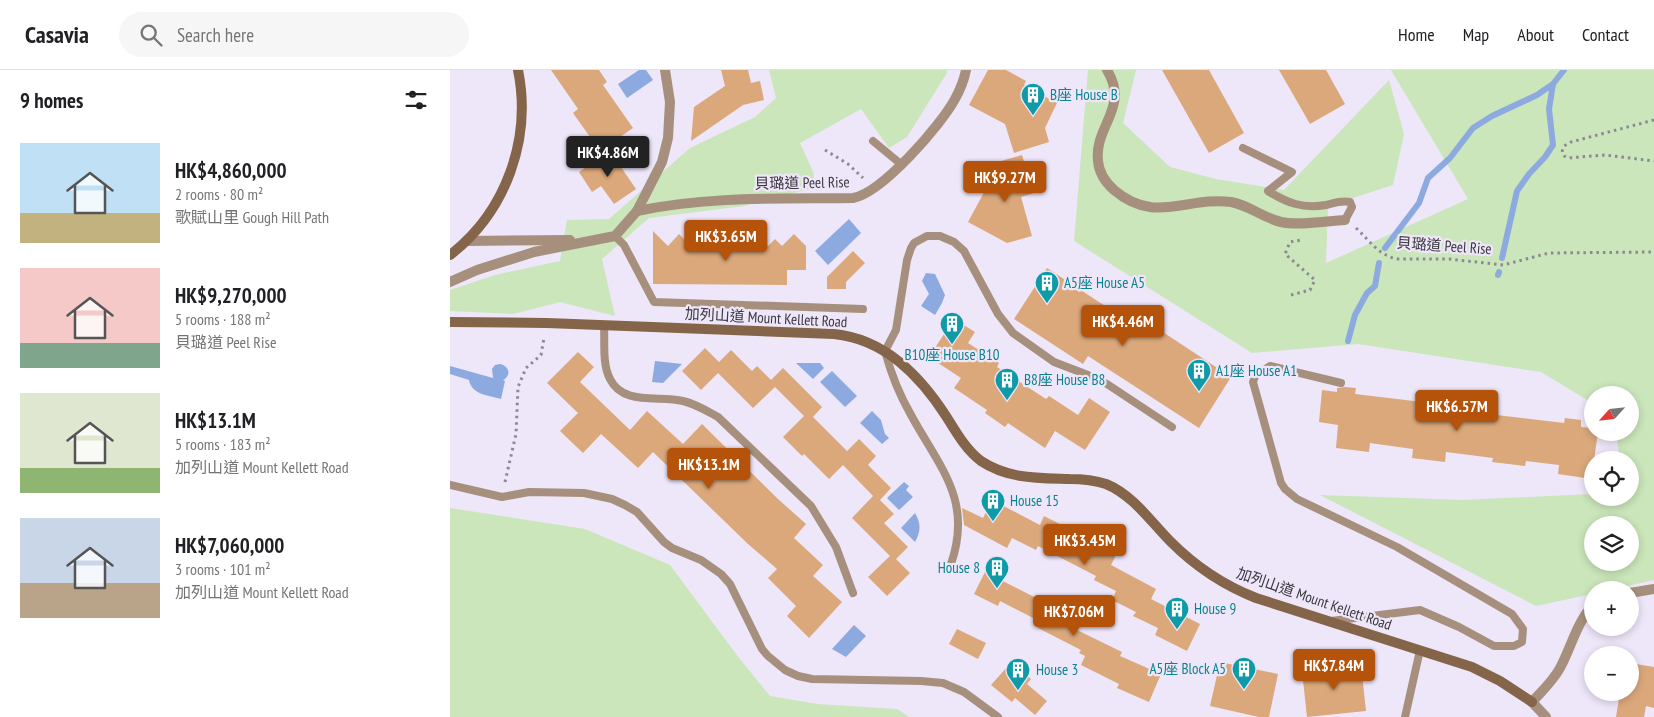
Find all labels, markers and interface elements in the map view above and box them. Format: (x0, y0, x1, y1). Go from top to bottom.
search box (119, 12, 469, 57)
text: Casavia (25, 19, 89, 50)
icon: search (137, 21, 165, 49)
text: Search here (177, 23, 254, 47)
text: Home (1398, 23, 1435, 46)
text: Map (1463, 23, 1489, 46)
text: About (1517, 23, 1554, 46)
text: Contact (1582, 23, 1629, 46)
building icon: B座 House B (1020, 82, 1046, 116)
place label: B座 House B (1050, 85, 1118, 104)
icon: filters (402, 86, 430, 114)
text: 9 homes (20, 87, 83, 114)
pin: HK$4.86M (556, 136, 660, 178)
text: HK$4.86M (577, 142, 639, 162)
text: HK$4,860,000 (175, 157, 286, 184)
pin: HK$9.27M (953, 160, 1057, 203)
icon: home (60, 163, 120, 223)
text: HK$9.27M (974, 167, 1036, 187)
street label: 貝璐道 Peel Rise (754, 172, 850, 193)
text: 2 rooms · 80 m² (175, 184, 263, 204)
text: 歌賦山里 Gough Hill Path (175, 207, 329, 227)
pin: HK$3.65M (674, 220, 778, 262)
text: HK$3.65M (695, 226, 757, 246)
street label: 貝璐道 Peel Rise (1396, 233, 1492, 258)
building icon: A5座 House A5 (1034, 270, 1060, 304)
place label: A5座 House A5 (1064, 273, 1145, 292)
text: HK$9,270,000 (175, 282, 286, 309)
icon: home (60, 288, 120, 348)
street label: 加列山道 Mount Kellett Road (684, 304, 848, 331)
pin: HK$4.46M (1071, 304, 1175, 347)
text: 5 rooms · 188 m² (175, 309, 271, 329)
building icon: B10座 House B10 (939, 311, 965, 345)
text: HK$4.46M (1092, 311, 1154, 331)
text: 貝璐道 Peel Rise (175, 332, 277, 352)
place label: B10座 House B10 (905, 345, 1000, 364)
building icon: A1座 House A1 (1186, 358, 1212, 392)
place label: A1座 House A1 (1216, 361, 1297, 380)
building icon: B8座 House B8 (994, 367, 1020, 401)
place label: B8座 House B8 (1024, 370, 1105, 389)
north arrow (1584, 386, 1639, 441)
map controls (1584, 386, 1639, 701)
pin: HK$6.57M (1405, 390, 1509, 432)
text: HK$6.57M (1426, 396, 1488, 416)
text: HK$13.1M (175, 407, 256, 434)
icon: home (60, 413, 120, 473)
text: 5 rooms · 183 m² (175, 434, 271, 454)
pin: HK$13.1M (657, 448, 761, 490)
button: locate (1584, 451, 1639, 506)
text: HK$13.1M (678, 454, 740, 474)
text: 加列山道 Mount Kellett Road (175, 457, 349, 477)
building icon: House 15 (980, 488, 1006, 522)
place label: House 15 (1010, 491, 1059, 510)
button: layers (1584, 516, 1639, 571)
pin: HK$3.45M (1033, 524, 1137, 566)
text: HK$3.45M (1054, 530, 1116, 550)
text: HK$7,060,000 (175, 532, 284, 559)
icon: home (60, 538, 120, 598)
building icon: House 8 (984, 555, 1010, 589)
place label: House 8 (938, 558, 980, 577)
text: 3 rooms · 101 m² (175, 559, 271, 579)
street label: 加列山道 Mount Kellett Road (1234, 563, 1394, 634)
button: + (1584, 581, 1639, 636)
text: 加列山道 Mount Kellett Road (175, 582, 349, 602)
pin: HK$7.06M (1022, 594, 1126, 637)
building icon: House 9 (1164, 596, 1190, 630)
place label: House 9 (1194, 599, 1236, 618)
text: HK$7.06M (1044, 601, 1104, 621)
button: − (1584, 646, 1639, 701)
pin: HK$7.84M (1282, 648, 1386, 691)
text: HK$7.84M (1304, 655, 1364, 675)
building icon: A5座 Block A5 (1231, 656, 1257, 690)
building icon: House 3 (1005, 657, 1031, 691)
place label: A5座 Block A5 (1150, 659, 1226, 678)
place label: House 3 (1036, 660, 1078, 679)

